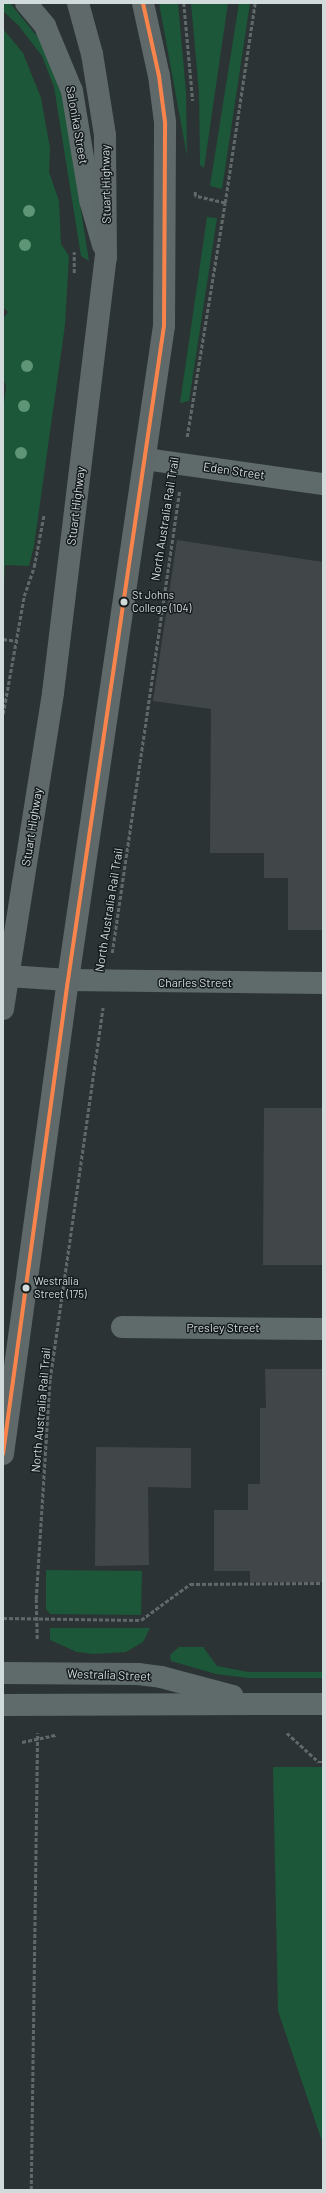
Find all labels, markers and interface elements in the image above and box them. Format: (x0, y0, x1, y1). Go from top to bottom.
street label: Salonika Street (63, 85, 91, 165)
street label: Stuart Highway (98, 144, 114, 224)
street label: North Australia Rail Trail (148, 456, 182, 582)
street label: Eden Street (202, 460, 266, 482)
street label: Stuart Highway (64, 466, 88, 546)
place label: St Johns College (104) (132, 589, 191, 615)
marker: St Johns College (104) (119, 597, 129, 607)
street label: Stuart Highway (19, 787, 45, 867)
street label: North Australia Rail Trail (92, 847, 126, 973)
street label: Charles Street (158, 976, 232, 990)
place label: Westralia Street (175) (34, 1275, 87, 1301)
marker: Westralia Street (175) (21, 1283, 31, 1293)
street label: Presley Street (186, 1321, 260, 1335)
street label: North Australia Rail Trail (28, 1347, 54, 1473)
street label: Westralia Street (67, 1666, 151, 1684)

